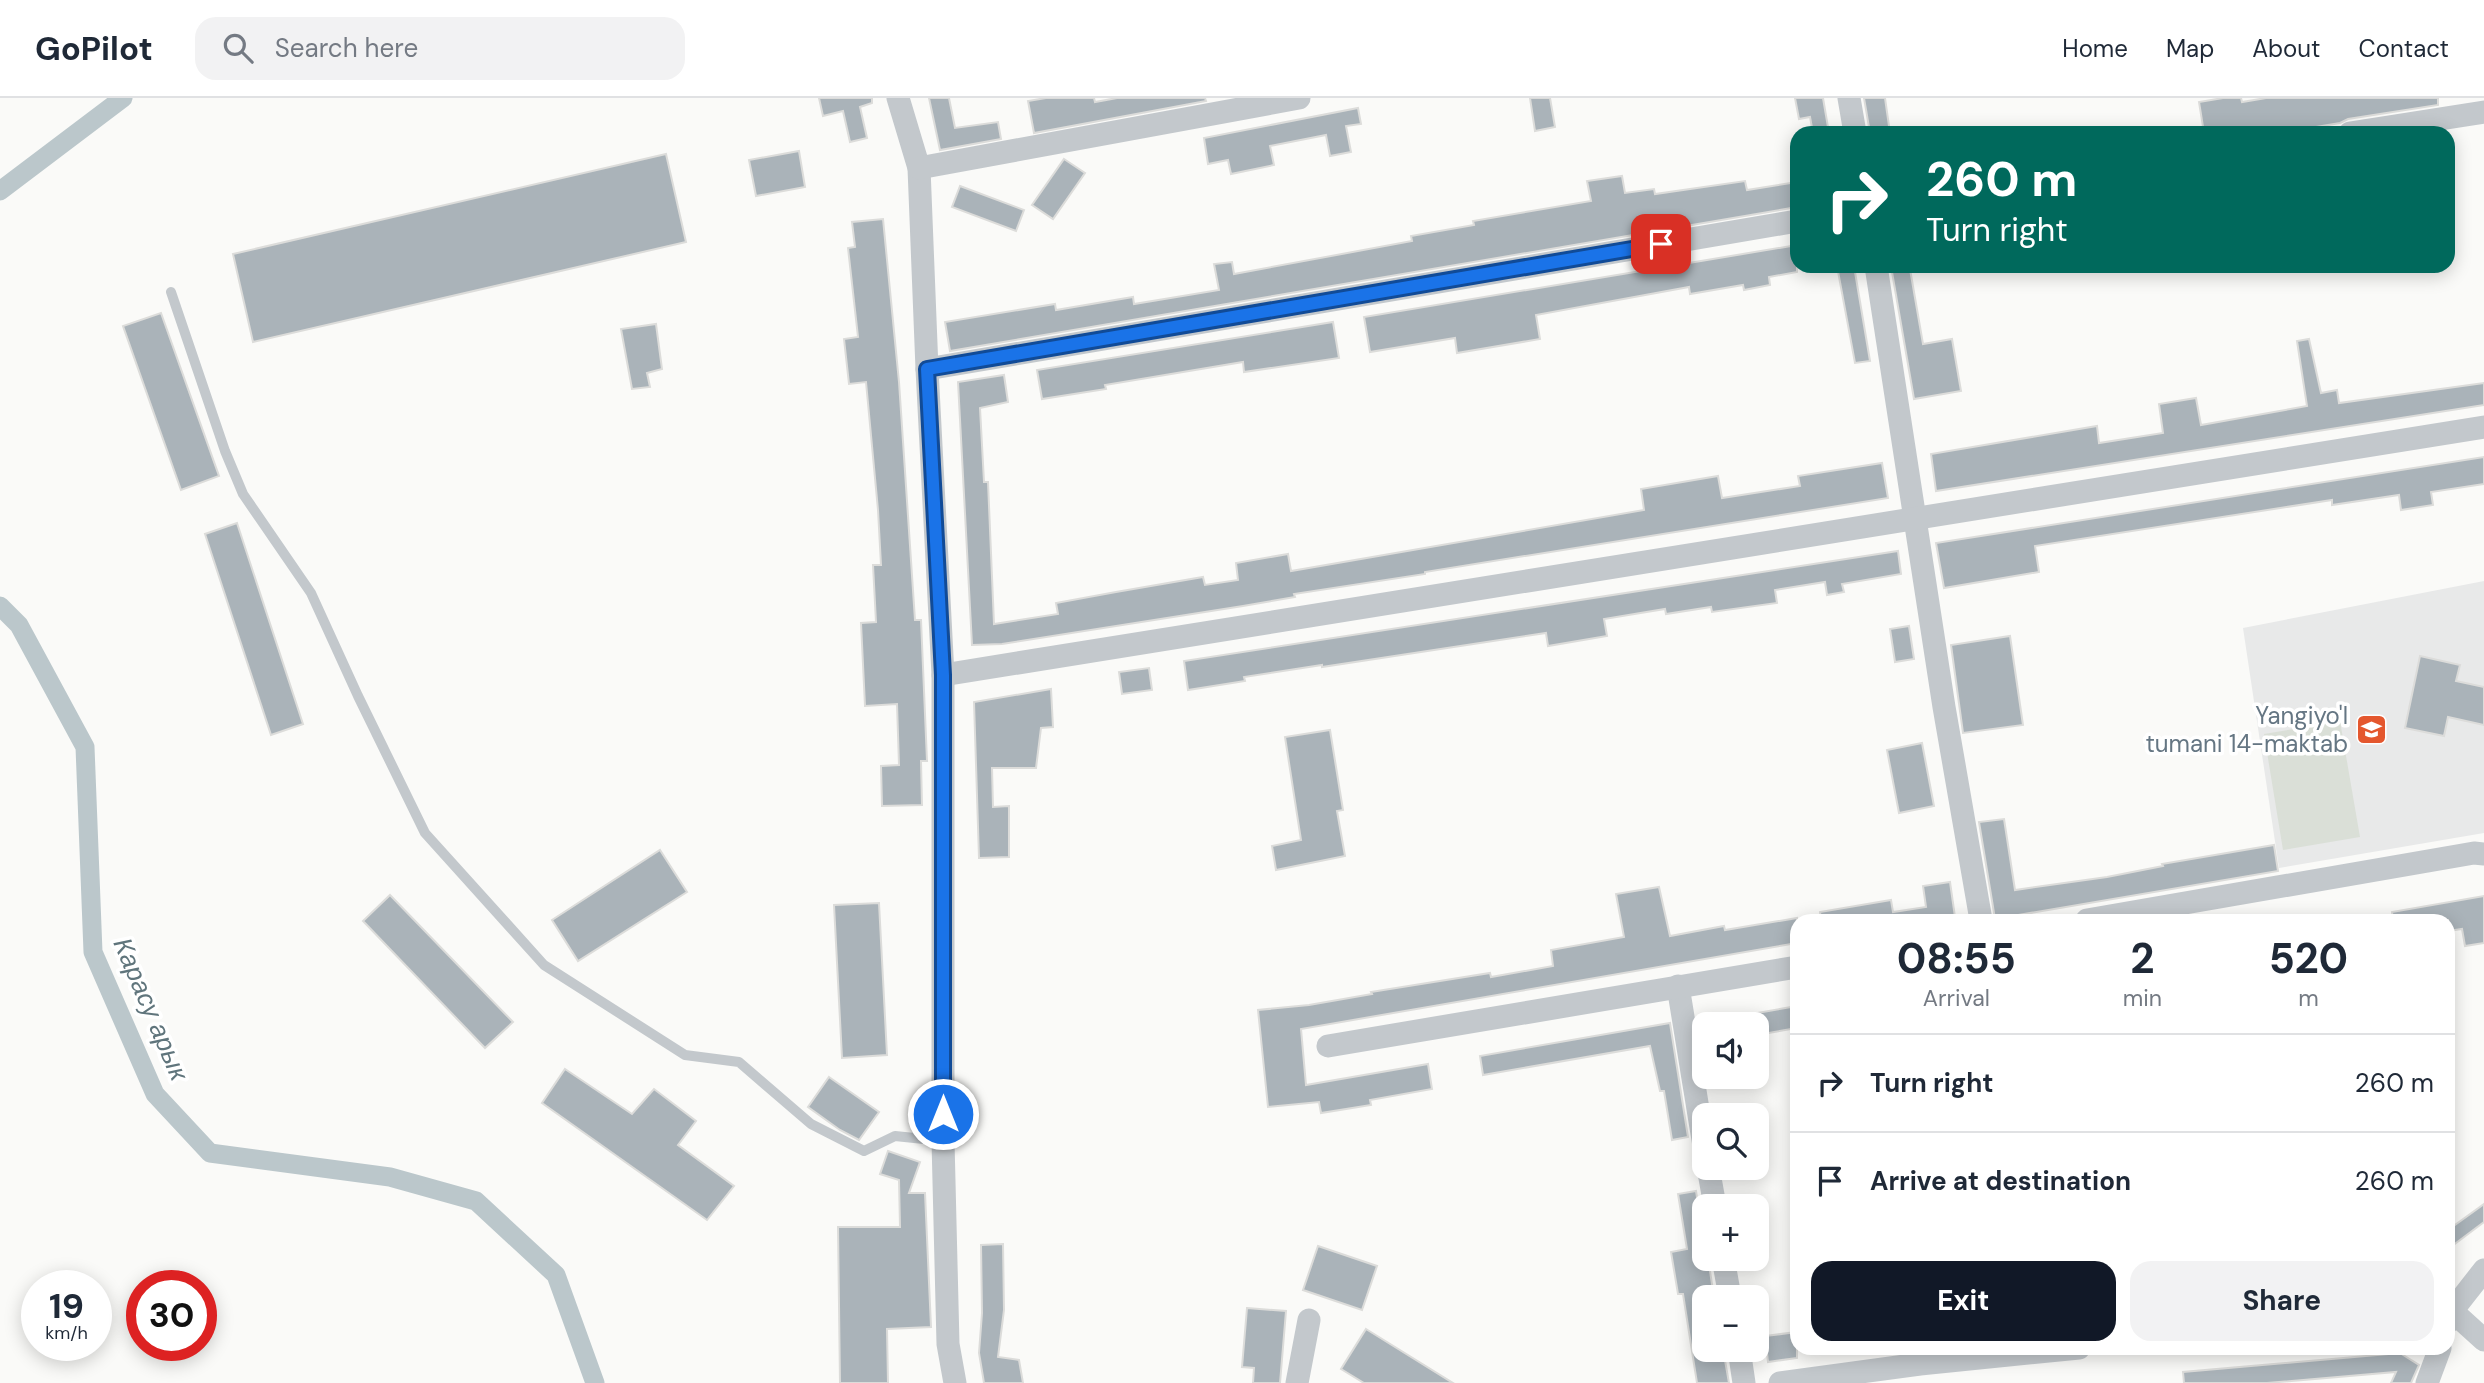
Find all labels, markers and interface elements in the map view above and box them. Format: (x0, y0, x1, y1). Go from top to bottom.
search box (195, 17, 685, 80)
text: GoPilot (35, 27, 153, 70)
icon: search (219, 29, 257, 67)
text: Search here (275, 31, 418, 65)
text: Home (2062, 33, 2128, 64)
text: Map (2166, 33, 2214, 64)
text: About (2252, 33, 2321, 64)
text: Contact (2359, 33, 2449, 64)
text: 260 m (1926, 147, 2077, 211)
icon: right (1811, 154, 1902, 245)
text: Turn right (1926, 209, 2068, 251)
pin (1631, 214, 1691, 274)
icon: arrive (1642, 225, 1680, 263)
place label: Yangiyo'l tumani 14-maktab (2145, 700, 2348, 759)
school or university icon: Yangiyo'l tumani 14-maktab (2354, 713, 2388, 747)
text: 08:55 (1897, 931, 2016, 986)
text: 2 (2130, 931, 2154, 986)
text: 520 (2269, 931, 2348, 986)
water label: Карасу арык (106, 932, 197, 1087)
text: Arrival (1923, 983, 1990, 1013)
text: min (2123, 983, 2162, 1013)
text: m (2298, 983, 2319, 1013)
map controls (1692, 1012, 1769, 1362)
button: sound (1692, 1012, 1769, 1089)
icon: right (1811, 1064, 1849, 1102)
text: Turn right (1870, 1066, 1994, 1100)
text: 260 m (2355, 1066, 2434, 1100)
position arrow (906, 1077, 980, 1151)
button: search (1692, 1103, 1769, 1180)
icon: arrive (1811, 1162, 1849, 1200)
text: Arrive at destination (1870, 1164, 2131, 1198)
text: 260 m (2355, 1164, 2434, 1198)
button: + (1692, 1194, 1769, 1271)
button: Exit (1811, 1261, 2116, 1341)
button: Share (2130, 1261, 2434, 1341)
speed limit sign: 30 (126, 1270, 217, 1361)
text: 19 (49, 1283, 84, 1329)
button: − (1692, 1285, 1769, 1362)
text: km/h (45, 1321, 88, 1345)

